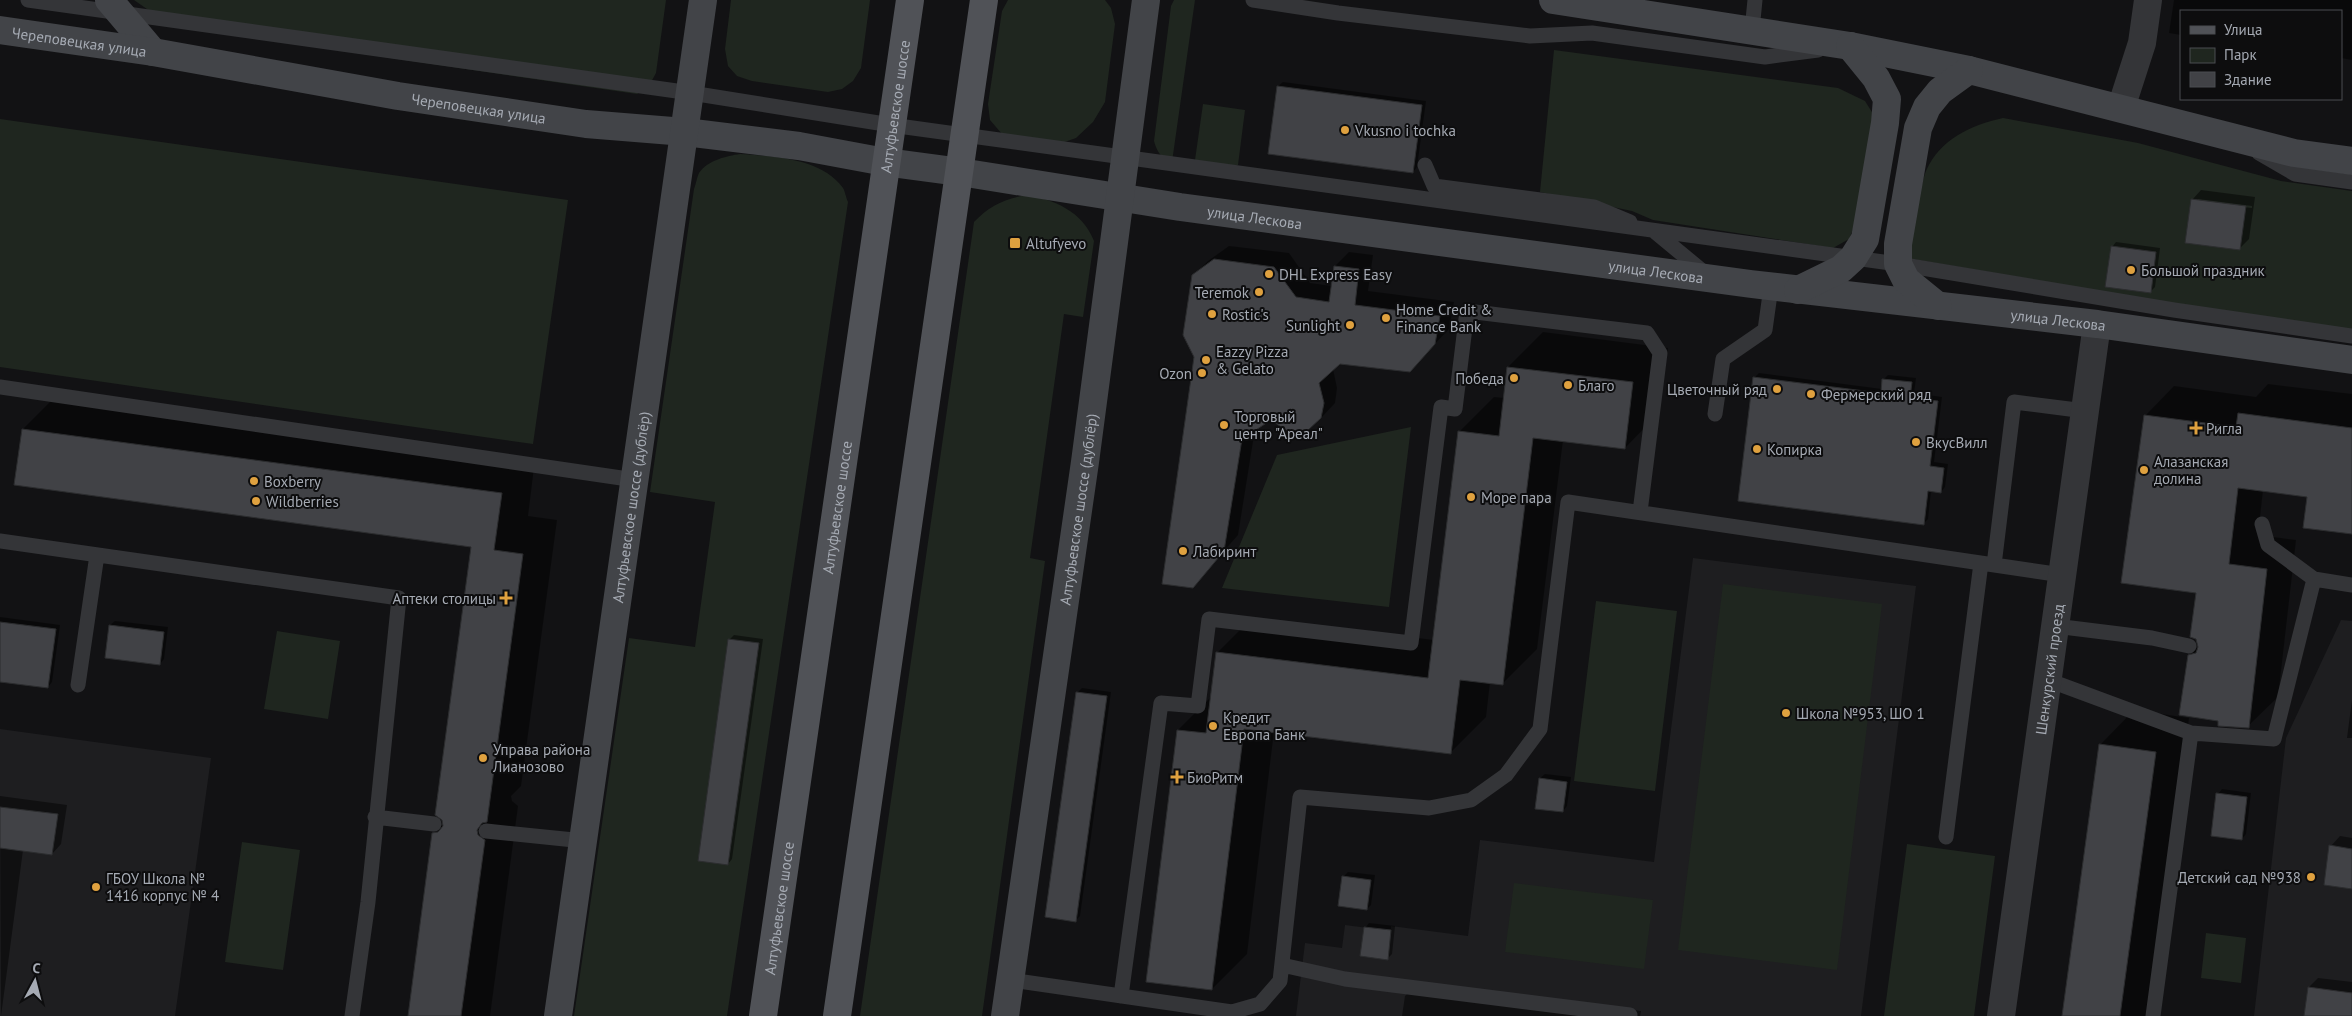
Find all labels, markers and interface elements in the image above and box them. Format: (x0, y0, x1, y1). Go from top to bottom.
legend (2180, 10, 2342, 100)
text: Улица (2224, 20, 2262, 39)
street label: Череповецкая улица (11, 22, 148, 60)
street label: Алтуфьевское шоссе (876, 39, 914, 174)
text: Парк (2224, 45, 2257, 64)
text: Здание (2224, 70, 2272, 89)
street label: Череповецкая улица (410, 89, 547, 127)
place label: Vkusno i tochka (1354, 121, 1456, 140)
marker: Vkusno i tochka (1339, 124, 1351, 136)
street label: улица Лескова (1206, 201, 1303, 233)
place label: Altufyevo (1026, 234, 1086, 253)
marker: Altufyevo (1008, 236, 1022, 250)
street label: улица Лескова (1607, 255, 1705, 287)
place label: Большой праздник (2141, 261, 2266, 280)
marker: Большой праздник (2125, 264, 2137, 276)
place label: DHL Express Easy (1279, 265, 1392, 284)
marker: DHL Express Easy (1263, 268, 1275, 280)
place label: Teremok (1195, 283, 1250, 302)
marker: Teremok (1253, 286, 1265, 298)
place label: Home Credit & Finance Bank (1396, 300, 1492, 336)
place label: Rostic's (1222, 305, 1269, 324)
street label: улица Лескова (2010, 305, 2107, 335)
marker: Rostic's (1206, 308, 1218, 320)
marker: Home Credit & Finance Bank (1380, 312, 1392, 324)
place label: Sunlight (1286, 316, 1340, 335)
marker: Sunlight (1344, 319, 1356, 331)
place label: Eazzy Pizza & Gelato (1216, 342, 1288, 378)
marker: Eazzy Pizza & Gelato (1200, 354, 1212, 366)
place label: Ozon (1159, 364, 1192, 383)
marker: Ozon (1196, 367, 1208, 379)
place label: Победа (1455, 369, 1504, 388)
marker: Победа (1508, 372, 1520, 384)
place label: Благо (1578, 376, 1615, 395)
marker: Благо (1562, 379, 1574, 391)
place label: Цветочный ряд (1667, 380, 1767, 399)
marker: Цветочный ряд (1771, 383, 1783, 395)
place label: Фермерский ряд (1821, 385, 1932, 404)
marker: Фермерский ряд (1805, 388, 1817, 400)
place label: Торговый центр "Ареал" (1234, 407, 1323, 443)
street label: Алтуфьевское шоссе (дублёр) (608, 410, 654, 604)
street label: Алтуфьевское шоссе (дублёр) (1055, 412, 1101, 606)
marker: Торговый центр "Ареал" (1218, 419, 1230, 431)
place label: Ригла (2206, 419, 2242, 438)
marker: Ригла (2190, 422, 2202, 434)
place label: ВкусВилл (1926, 433, 1988, 452)
marker: ВкусВилл (1910, 436, 1922, 448)
street label: Алтуфьевское шоссе (818, 439, 856, 575)
place label: Копирка (1767, 440, 1822, 459)
marker: Копирка (1751, 443, 1763, 455)
place label: Алазанская долина (2154, 452, 2228, 488)
marker: Алазанская долина (2138, 464, 2150, 476)
place label: Boxberry (264, 472, 321, 491)
marker: Boxberry (248, 475, 260, 487)
place label: Море пара (1481, 488, 1552, 507)
marker: Море пара (1465, 491, 1477, 503)
place label: Wildberries (266, 492, 339, 511)
marker: Wildberries (250, 495, 262, 507)
place label: Лабиринт (1192, 542, 1256, 561)
marker: Лабиринт (1177, 545, 1189, 557)
place label: Аптеки столицы (392, 589, 496, 608)
marker: Аптеки столицы (500, 592, 512, 604)
street label: Шенкурский проезд (2031, 603, 2068, 736)
place label: Школа №953, ШО 1 (1796, 704, 1925, 723)
marker: Школа №953, ШО 1 (1780, 707, 1792, 719)
place label: Кредит Европа Банк (1223, 708, 1306, 744)
marker: Кредит Европа Банк (1207, 720, 1219, 732)
place label: Управа района Лианозово (492, 740, 590, 776)
marker: Управа района Лианозово (477, 752, 489, 764)
place label: БиоРитм (1187, 768, 1243, 787)
marker: БиоРитм (1171, 771, 1183, 783)
street label: Алтуфьевское шоссе (760, 840, 798, 976)
place label: Детский сад №938 (2177, 868, 2301, 887)
place label: ГБОУ Школа № 1416 корпус № 4 (106, 869, 219, 905)
marker: Детский сад №938 (2305, 871, 2317, 883)
marker: ГБОУ Школа № 1416 корпус № 4 (90, 881, 102, 893)
north arrow (10, 956, 60, 1006)
text: С (32, 959, 42, 978)

